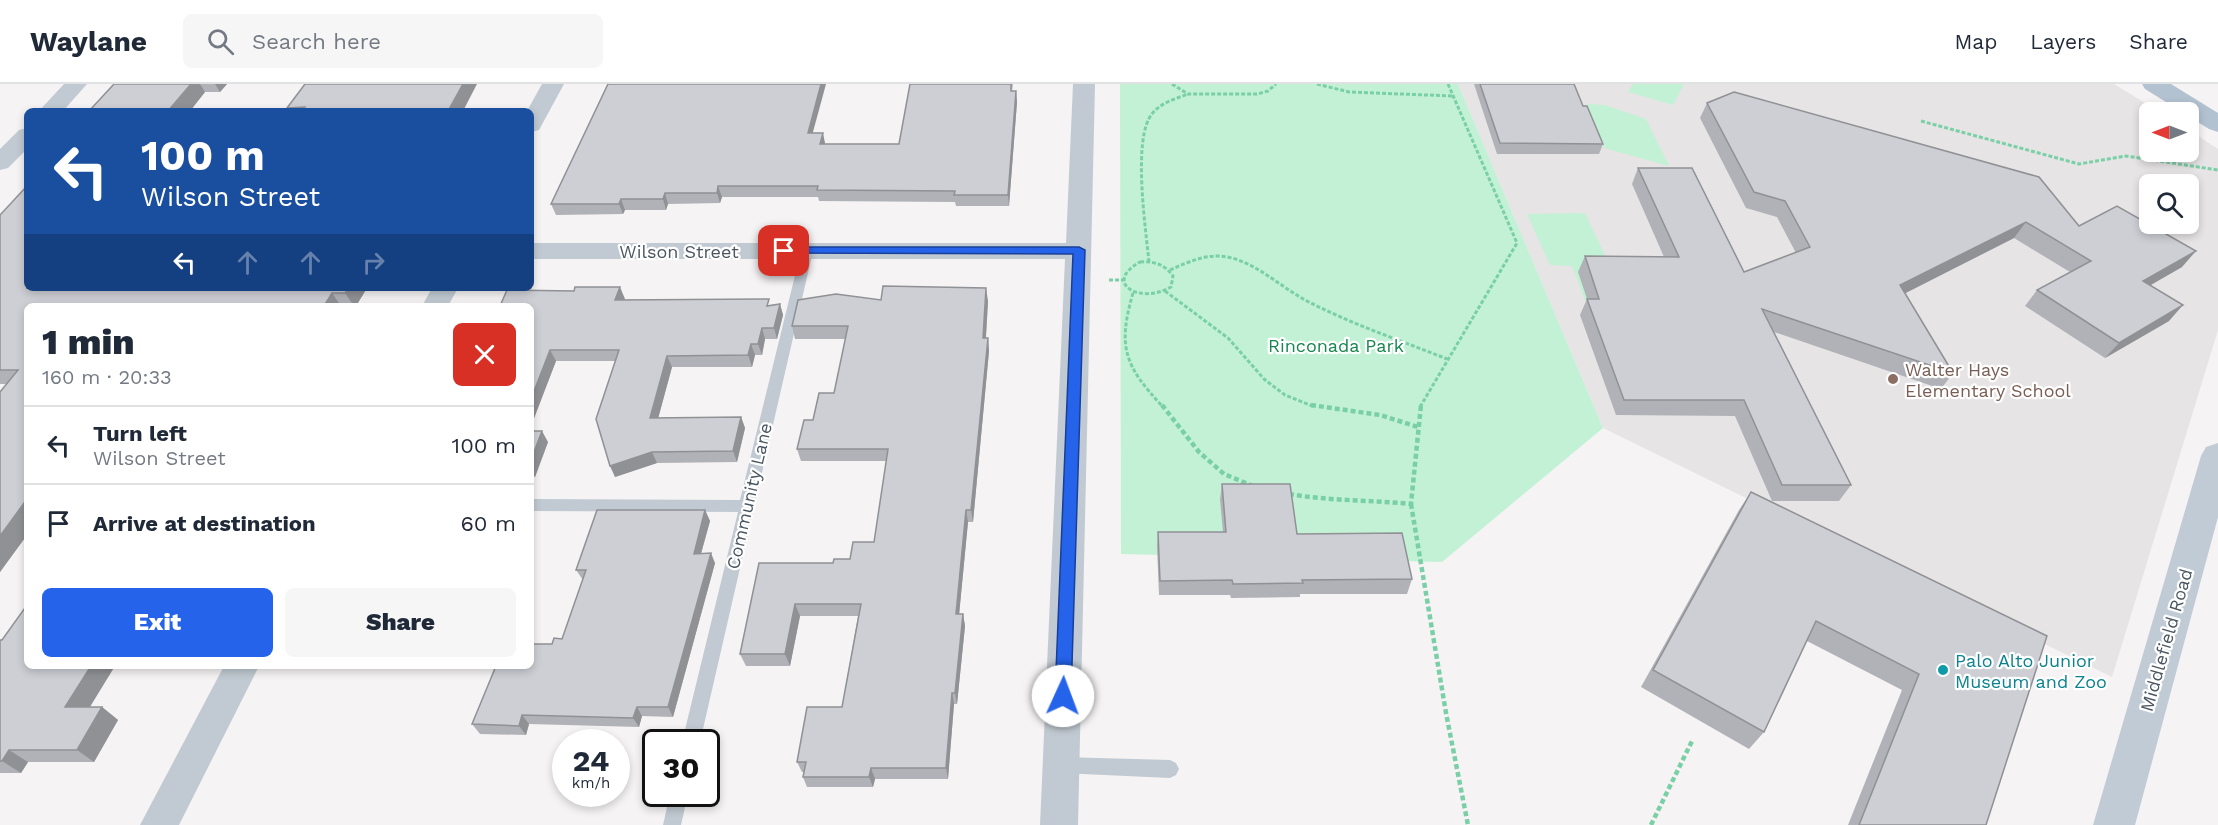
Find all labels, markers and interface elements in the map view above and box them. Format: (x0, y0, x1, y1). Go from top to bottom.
search box (183, 14, 603, 68)
text: Waylane (30, 25, 147, 58)
icon: search (204, 25, 237, 58)
text: Search here (252, 29, 381, 54)
text: Map (1954, 29, 1997, 54)
text: Layers (2030, 29, 2096, 54)
text: Share (2129, 29, 2188, 54)
north arrow (2139, 102, 2199, 162)
map controls (2139, 102, 2199, 234)
text: 100 m (141, 131, 265, 180)
icon: left (42, 132, 120, 210)
button: search (2139, 174, 2199, 234)
text: Wilson Street (141, 181, 320, 213)
pin (758, 225, 809, 276)
icon: arrive (767, 234, 800, 267)
street label: Wilson Street (619, 241, 739, 262)
icon: left (168, 246, 201, 279)
icon: ahead (231, 246, 264, 279)
icon: ahead (294, 246, 327, 279)
icon: right (357, 246, 390, 279)
text: 1 min (42, 321, 135, 363)
button: close (453, 323, 516, 386)
park label: Rinconada Park (1268, 335, 1404, 356)
place label: Walter Hays Elementary School (1905, 359, 2071, 401)
text: 160 m · 20:33 (42, 365, 172, 389)
marker: Walter Hays Elementary School (1886, 372, 1900, 386)
text: Turn left (93, 421, 187, 446)
street label: Community Lane (722, 421, 776, 571)
icon: left (42, 429, 75, 462)
text: 100 m (452, 433, 516, 458)
text: Wilson Street (93, 446, 226, 470)
icon: arrive (42, 507, 75, 540)
text: Arrive at destination (93, 511, 316, 536)
text: 60 m (460, 511, 516, 536)
street label: Middlefield Road (2136, 566, 2196, 714)
button: Exit (42, 588, 273, 657)
button: Share (285, 588, 516, 657)
place label: Palo Alto Junior Museum and Zoo (1955, 650, 2107, 692)
marker: Palo Alto Junior Museum and Zoo (1936, 663, 1950, 677)
position arrow (1031, 664, 1095, 728)
speed limit sign: 30 (642, 729, 720, 807)
text: 24 (573, 743, 609, 778)
text: km/h (572, 774, 610, 792)

